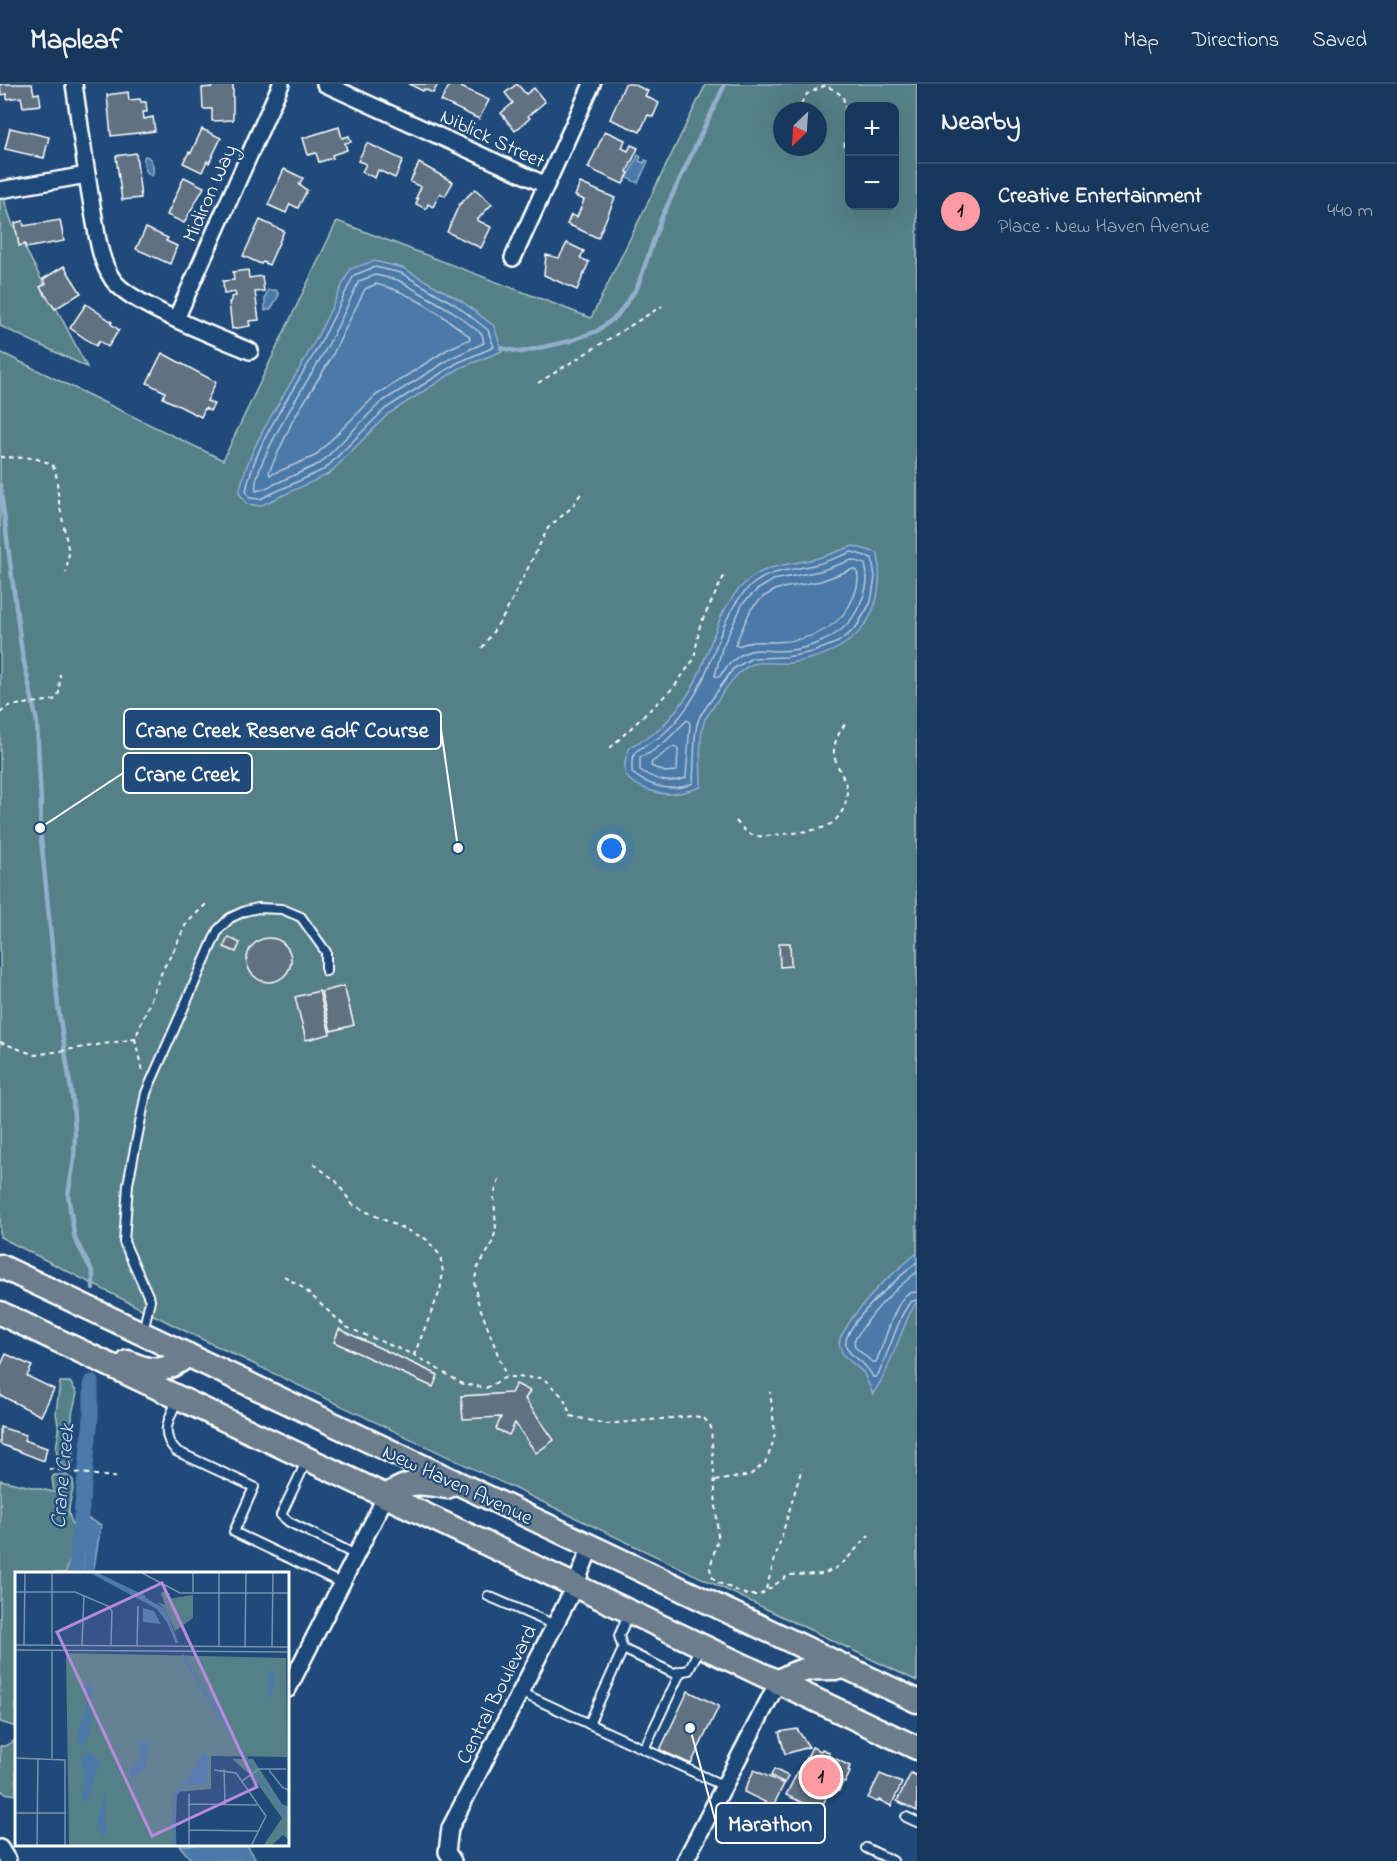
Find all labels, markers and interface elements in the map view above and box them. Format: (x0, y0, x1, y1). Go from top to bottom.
text: Mapleaf (30, 21, 122, 62)
text: Map (1123, 26, 1159, 56)
text: Directions (1192, 26, 1279, 56)
text: Saved (1312, 26, 1367, 56)
street label: Niblick Street (435, 102, 549, 177)
north arrow (773, 102, 827, 156)
map controls (845, 102, 899, 210)
button: + (845, 102, 899, 156)
text: Nearby (941, 104, 1020, 142)
street label: Midiron Way (176, 140, 248, 248)
button: − (845, 156, 899, 210)
text: Creative Entertainment (998, 181, 1202, 213)
text: 1 (957, 197, 964, 226)
text: 440 m (1327, 197, 1373, 226)
text: Place · New Haven Avenue (998, 213, 1210, 242)
callout: Crane Creek Reserve Golf Course (124, 709, 441, 749)
text: Crane Creek Reserve Golf Course (135, 716, 430, 748)
callout: Crane Creek (123, 753, 252, 793)
text: Crane Creek (134, 760, 241, 792)
your location (597, 834, 626, 863)
water label: Crane Creek (43, 1421, 85, 1530)
street label: New Haven Avenue (377, 1438, 538, 1534)
inset map (15, 1572, 290, 1846)
street label: Central Boulevard (450, 1620, 546, 1770)
pin: 1 (802, 1754, 840, 1800)
callout: Marathon (716, 1803, 825, 1843)
text: Marathon (728, 1810, 812, 1842)

